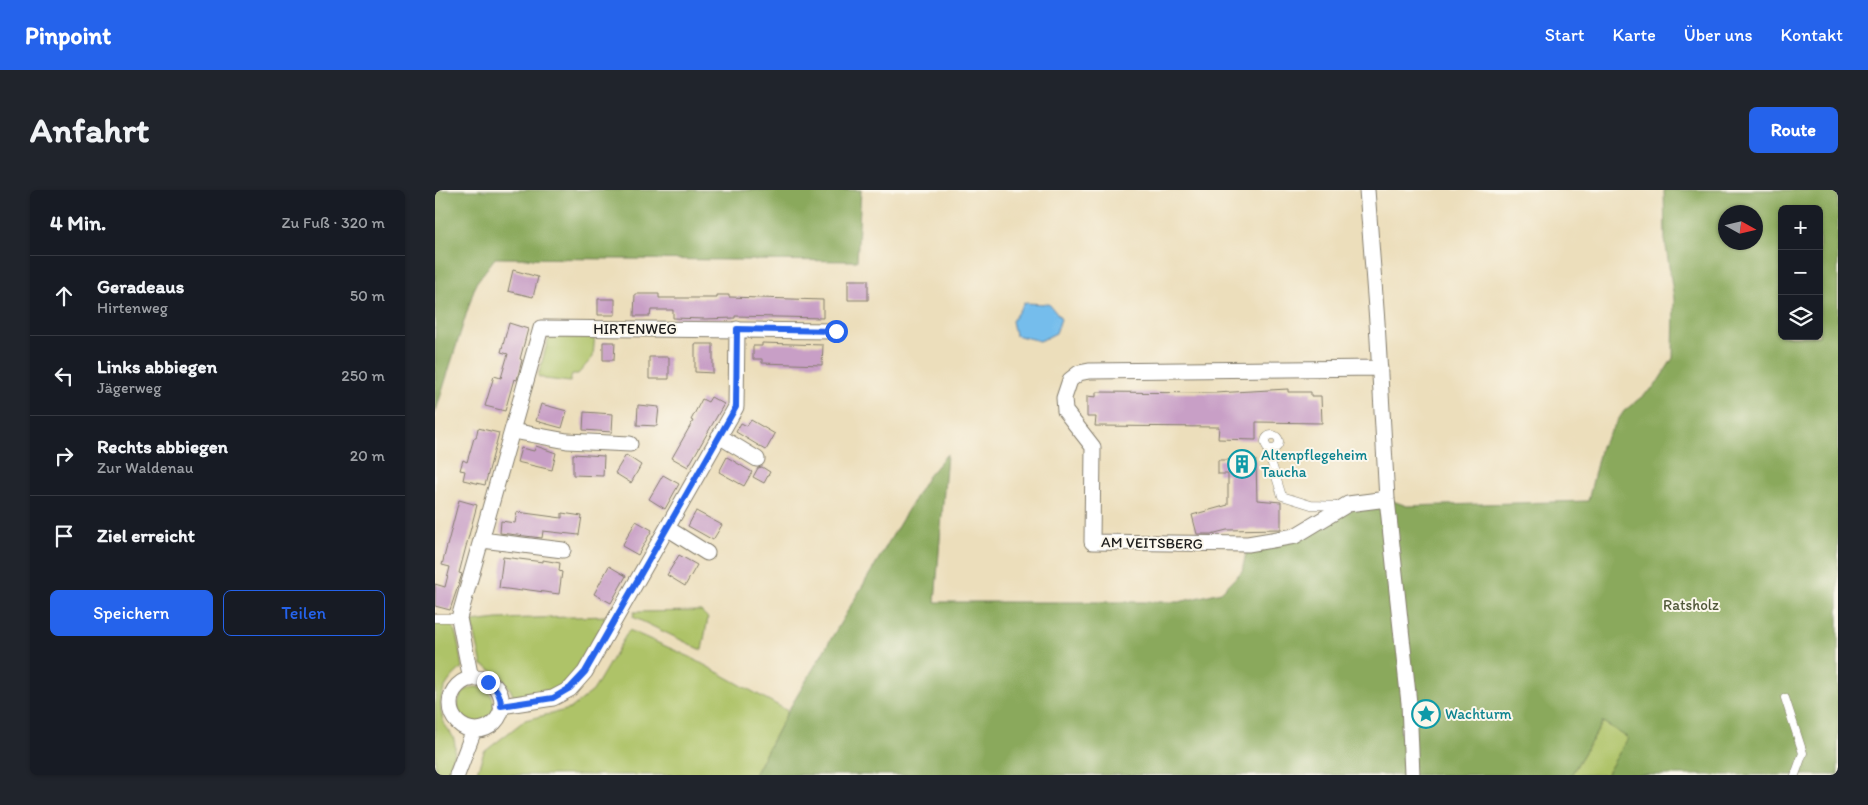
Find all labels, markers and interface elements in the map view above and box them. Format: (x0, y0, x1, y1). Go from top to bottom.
text: Pinpoint (25, 21, 111, 50)
text: Start (1545, 24, 1584, 46)
text: Karte (1612, 24, 1656, 46)
text: Über uns (1684, 24, 1753, 46)
text: Kontakt (1781, 24, 1843, 46)
button: Route (1749, 107, 1838, 153)
text: Anfahrt (30, 109, 149, 151)
north arrow (1718, 205, 1763, 250)
map controls (1778, 205, 1823, 340)
button: + (1778, 205, 1823, 250)
text: 4 Min. (50, 210, 106, 235)
text: Zu Fuß · 320 m (282, 213, 385, 232)
button: − (1778, 250, 1823, 295)
text: Geradeaus (97, 275, 184, 298)
icon: ahead (50, 282, 78, 310)
text: 50 m (350, 286, 385, 305)
button: layers (1778, 295, 1823, 340)
text: Hirtenweg (97, 298, 168, 317)
street label: HIRTENWEG (593, 320, 677, 338)
route start (825, 320, 848, 343)
text: Links abbiegen (97, 355, 217, 378)
icon: left (50, 362, 78, 390)
text: 250 m (341, 366, 385, 385)
text: Jägerweg (97, 378, 161, 397)
text: Rechts abbiegen (97, 435, 228, 458)
icon: right (50, 442, 78, 470)
text: 20 m (350, 446, 385, 465)
place label: Altenpflegeheim Taucha (1261, 446, 1368, 481)
building icon: Altenpflegeheim Taucha (1227, 449, 1257, 479)
text: Zur Waldenau (97, 458, 194, 477)
icon: arrive (50, 522, 78, 550)
text: Ziel erreicht (97, 524, 195, 547)
street label: AM VEITSBERG (1101, 533, 1203, 553)
button: Speichern (50, 590, 213, 636)
button: Teilen (223, 590, 385, 636)
park label: Ratsholz (1663, 596, 1719, 614)
route end (477, 671, 500, 694)
place icon: Wachturm (1411, 699, 1441, 729)
place label: Wachturm (1445, 705, 1512, 723)

